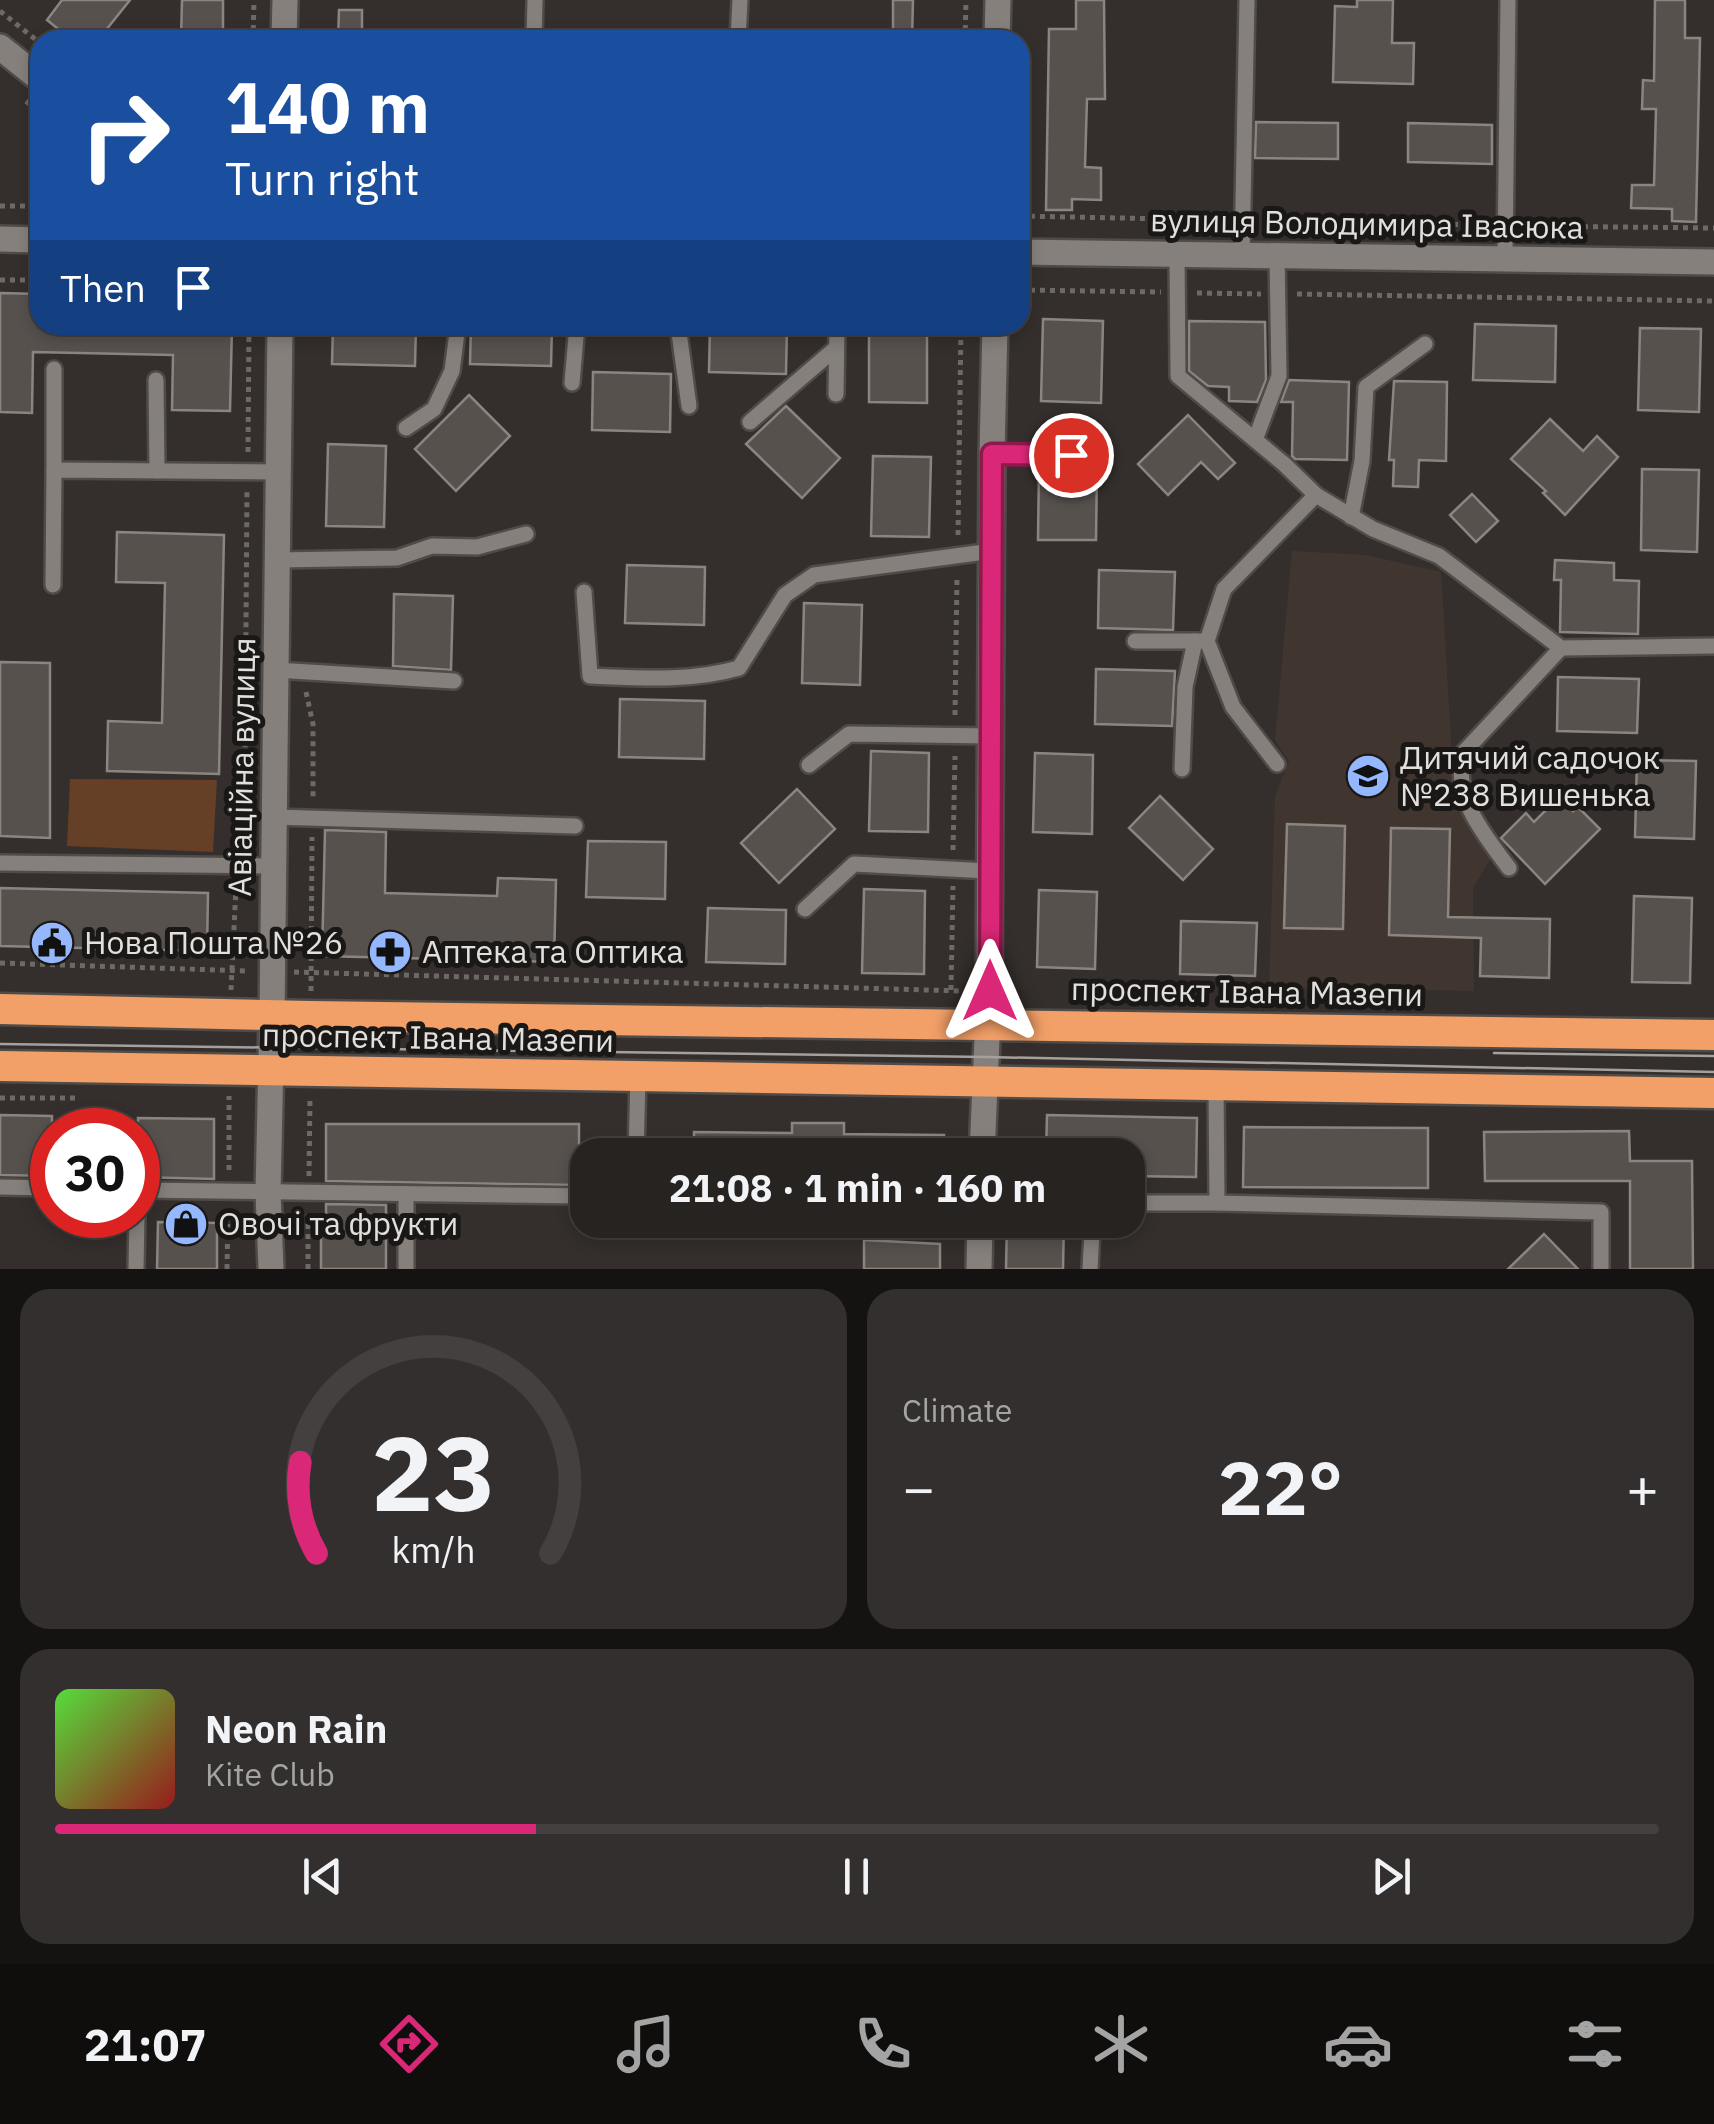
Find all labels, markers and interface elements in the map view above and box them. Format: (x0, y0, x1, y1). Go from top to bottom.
text: 140 m (225, 61, 430, 152)
icon: right (60, 70, 190, 200)
text: Turn right (225, 149, 420, 207)
street label: вулиця Володимира Івасюка (1150, 198, 1584, 248)
icon: arrive (166, 260, 221, 315)
text: Then (60, 263, 146, 312)
pin (1029, 413, 1114, 498)
icon: arrive (1044, 428, 1099, 483)
street label: Авіаційна вулиця (218, 637, 264, 897)
place label: Дитячий садочок №238 Вишенька (1400, 736, 1660, 815)
school or university icon: Дитячий садочок №238 Вишенька (1345, 753, 1391, 799)
public building icon: Нова Пошта №26 (29, 920, 75, 966)
place label: Нова Пошта №26 (84, 921, 343, 963)
pharmacy icon: Аптека та Оптика (367, 929, 413, 975)
place label: Аптека та Оптика (422, 930, 684, 972)
position arrow (938, 939, 1042, 1043)
street label: проспект Івана Мазепи (1071, 967, 1423, 1015)
street label: проспект Івана Мазепи (262, 1013, 614, 1061)
speed limit sign: 30 (30, 1108, 160, 1238)
text: 21:08 · 1 min · 160 m (669, 1163, 1046, 1212)
shop icon: Овочі та фрукти (163, 1201, 209, 1247)
place label: Овочі та фрукти (218, 1202, 458, 1244)
text: Climate (902, 1389, 1012, 1431)
text: 23 (371, 1404, 496, 1540)
text: 22° (1218, 1438, 1343, 1536)
text: − (902, 1452, 935, 1523)
text: + (1626, 1452, 1659, 1523)
text: km/h (391, 1526, 476, 1573)
text: Neon Rain (205, 1704, 387, 1753)
text: Kite Club (205, 1753, 335, 1795)
icon: previous (295, 1849, 350, 1904)
icon: pause (829, 1849, 884, 1904)
icon: next (1364, 1849, 1419, 1904)
icon: directions (374, 2009, 444, 2079)
icon: music (611, 2009, 681, 2079)
icon: phone (848, 2009, 918, 2079)
icon: climate (1086, 2009, 1156, 2079)
icon: car (1323, 2009, 1393, 2079)
icon: filters (1560, 2009, 1630, 2079)
text: 21:07 (84, 2015, 207, 2073)

